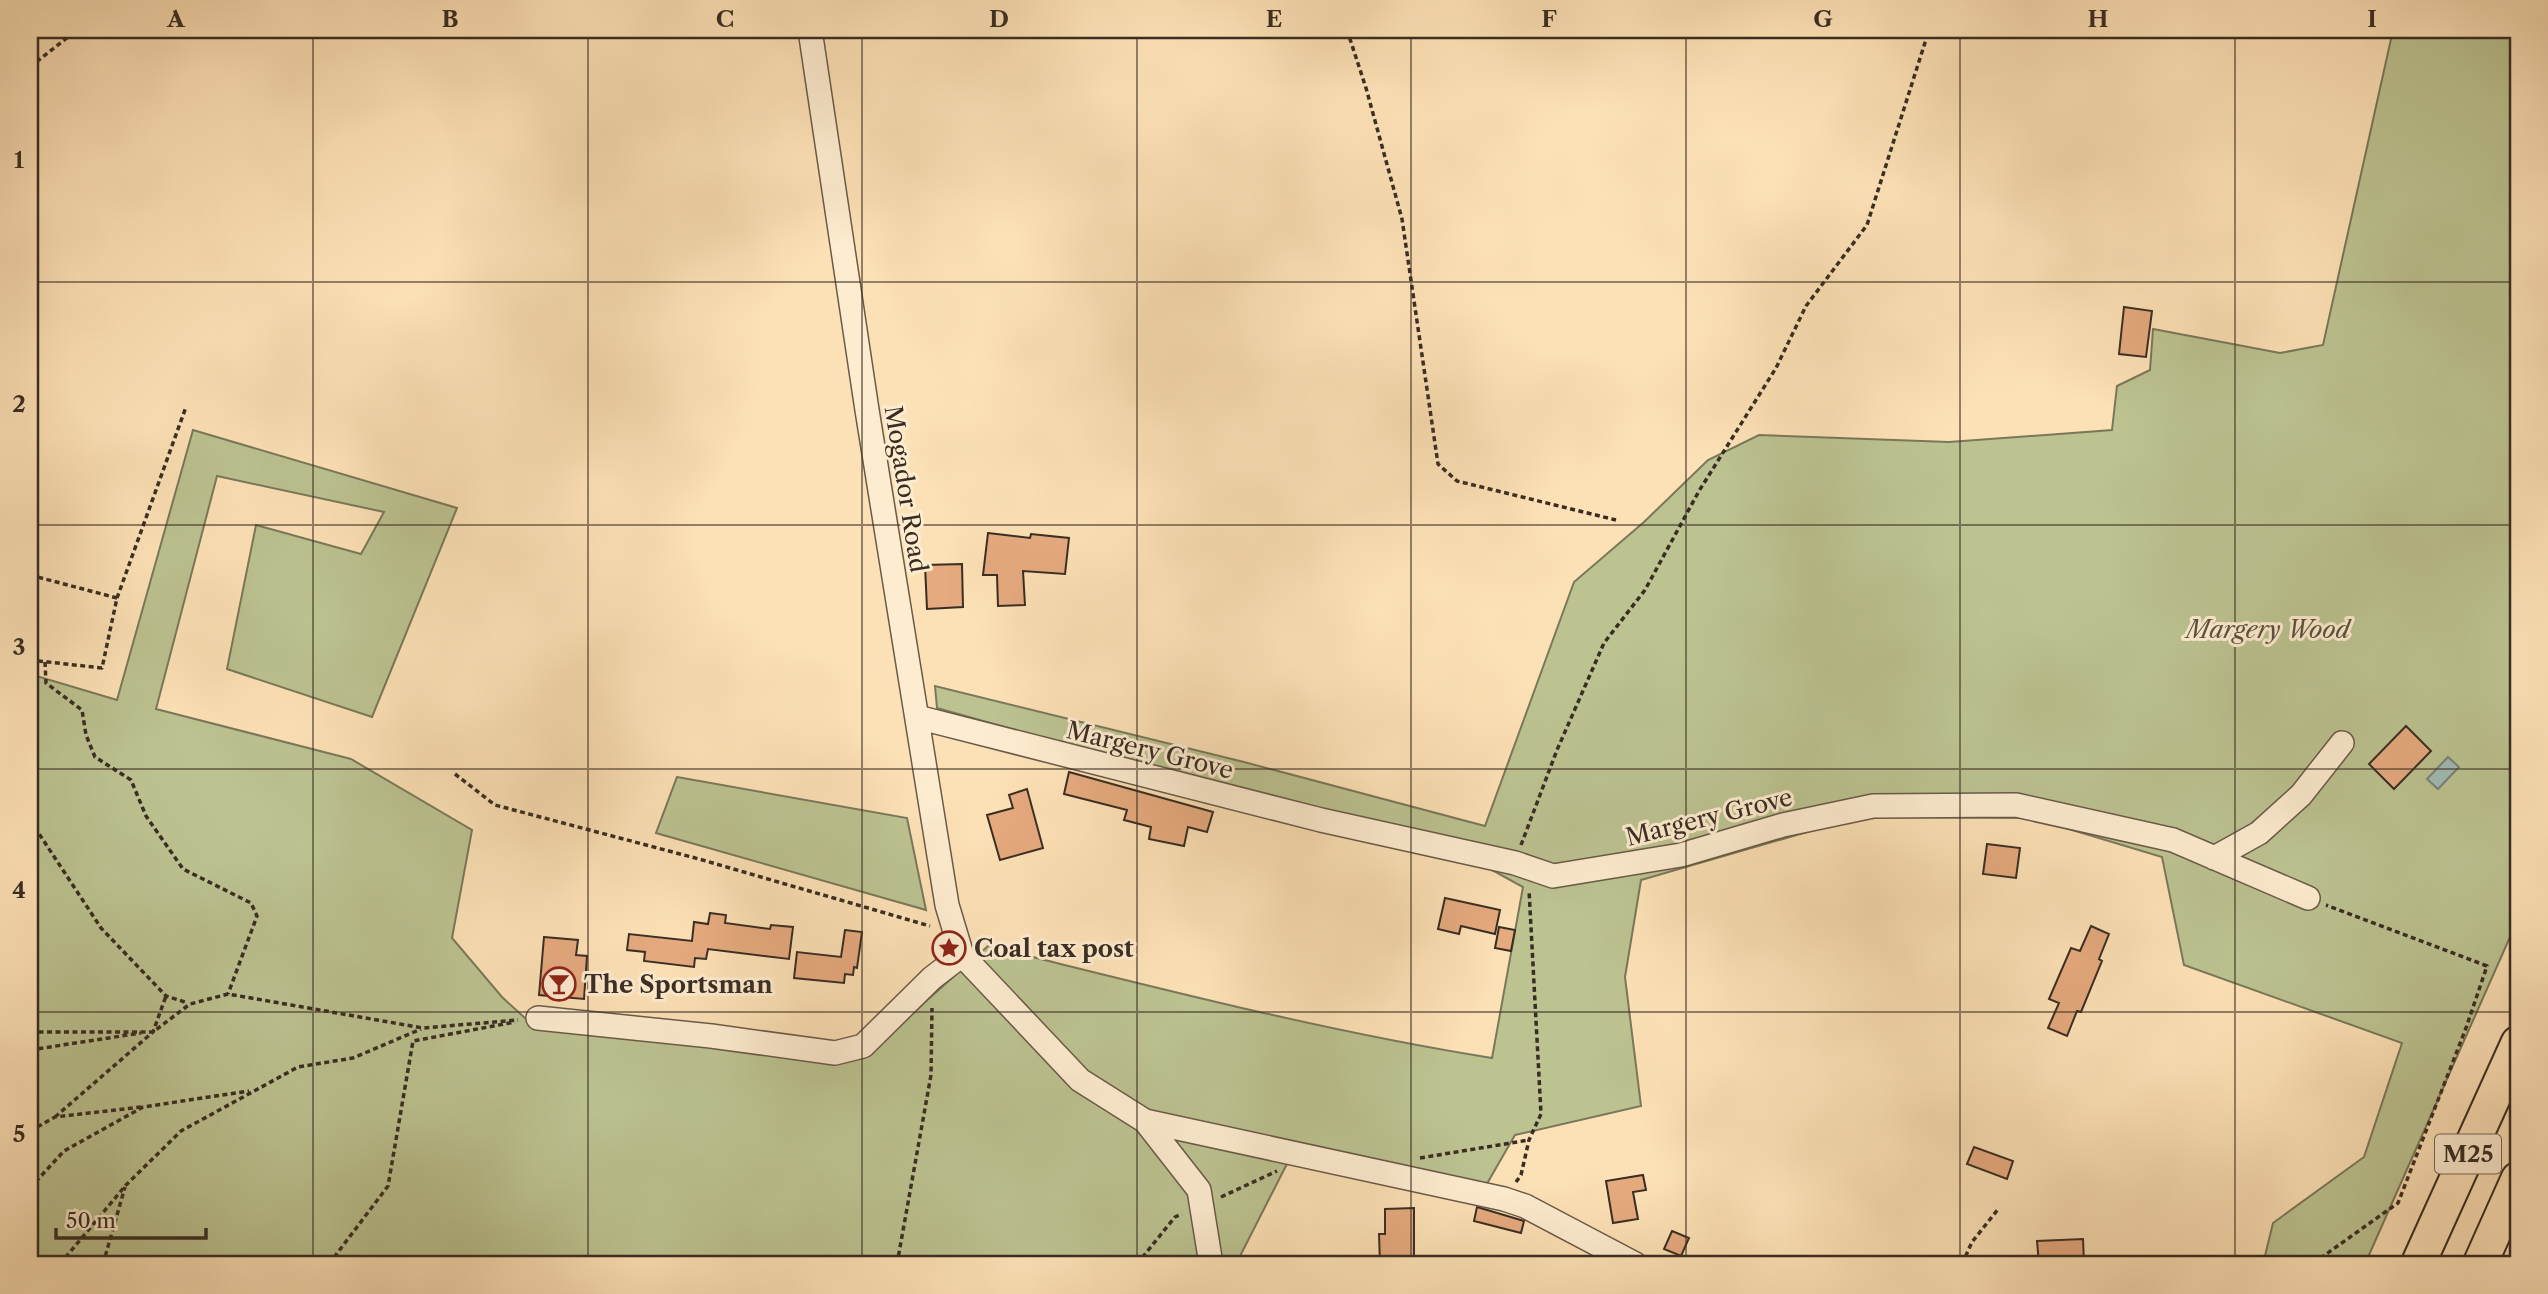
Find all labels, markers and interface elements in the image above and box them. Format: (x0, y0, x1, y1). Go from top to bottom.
text: A (166, 5, 186, 33)
text: B (441, 5, 459, 33)
text: C (716, 5, 734, 33)
text: D (989, 5, 1009, 33)
text: E (1266, 5, 1282, 33)
text: F (1541, 5, 1557, 33)
text: G (1813, 5, 1833, 33)
text: H (2088, 5, 2109, 33)
text: I (2367, 5, 2377, 33)
text: 1 (14, 146, 25, 174)
text: 2 (12, 390, 26, 418)
street label: Mogador Road (879, 404, 934, 575)
park label: Margery Wood (2183, 615, 2353, 644)
text: 3 (13, 633, 26, 661)
street label: Margery Grove (1064, 715, 1236, 785)
street label: Margery Grove (1623, 782, 1795, 852)
text: 4 (12, 876, 26, 904)
place icon: Coal tax post (930, 929, 968, 967)
place label: Coal tax post (974, 934, 1134, 963)
bar icon: The Sportsman (540, 965, 578, 1003)
place label: The Sportsman (584, 970, 773, 999)
text: 5 (13, 1120, 25, 1148)
road number: M25 (2435, 1134, 2501, 1174)
scale bar (56, 1196, 206, 1240)
text: 50 m (66, 1208, 116, 1233)

